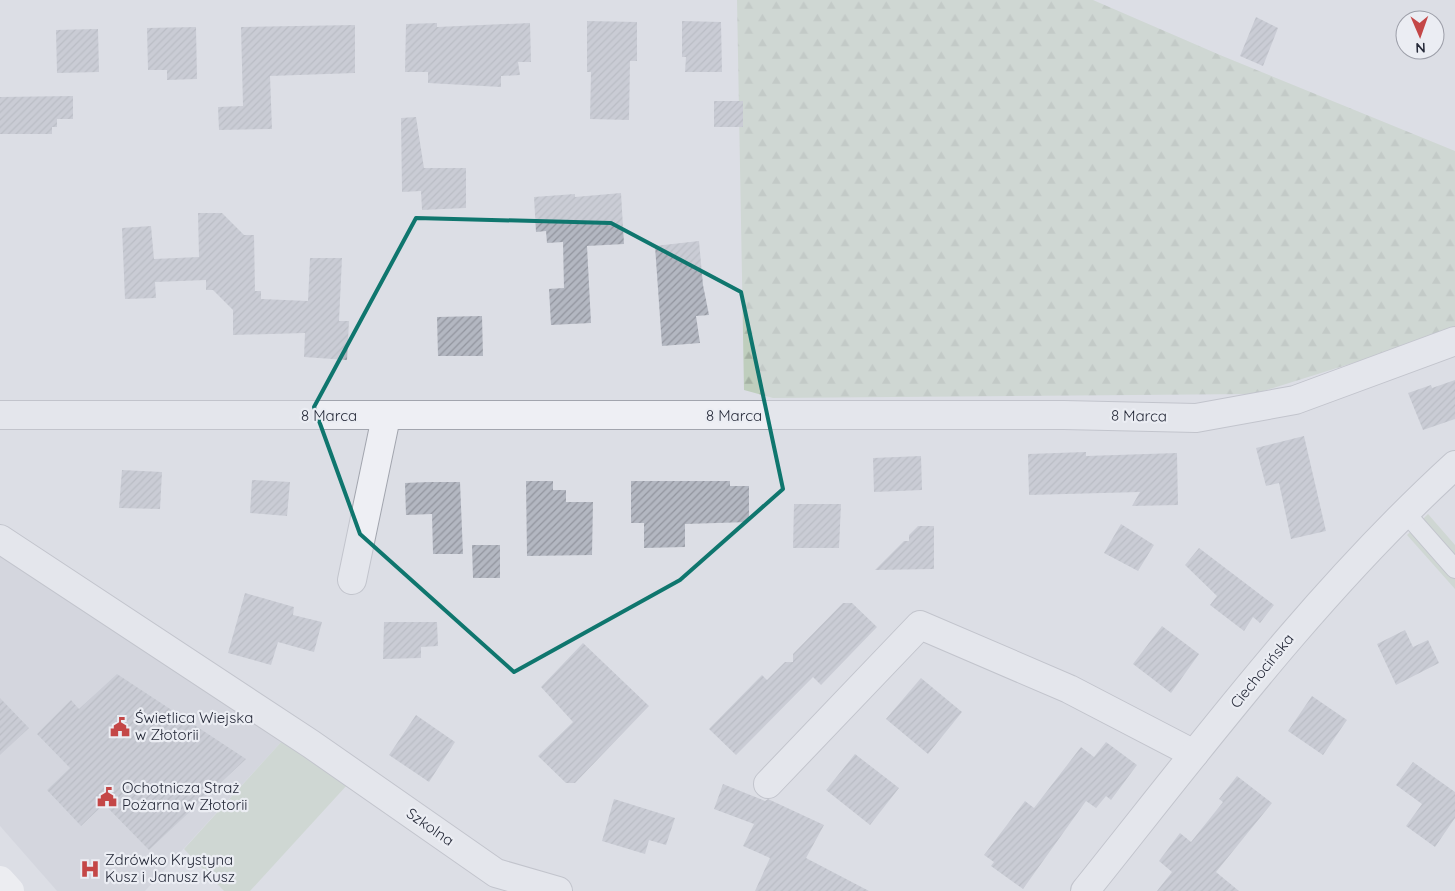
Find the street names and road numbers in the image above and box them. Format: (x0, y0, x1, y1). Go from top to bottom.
street label: 8 Marca (301, 406, 357, 425)
street label: 8 Marca (706, 406, 762, 425)
street label: 8 Marca (1111, 406, 1167, 425)
street label: Ciechocińska (1226, 630, 1297, 712)
street label: Szkolna (403, 803, 458, 850)

